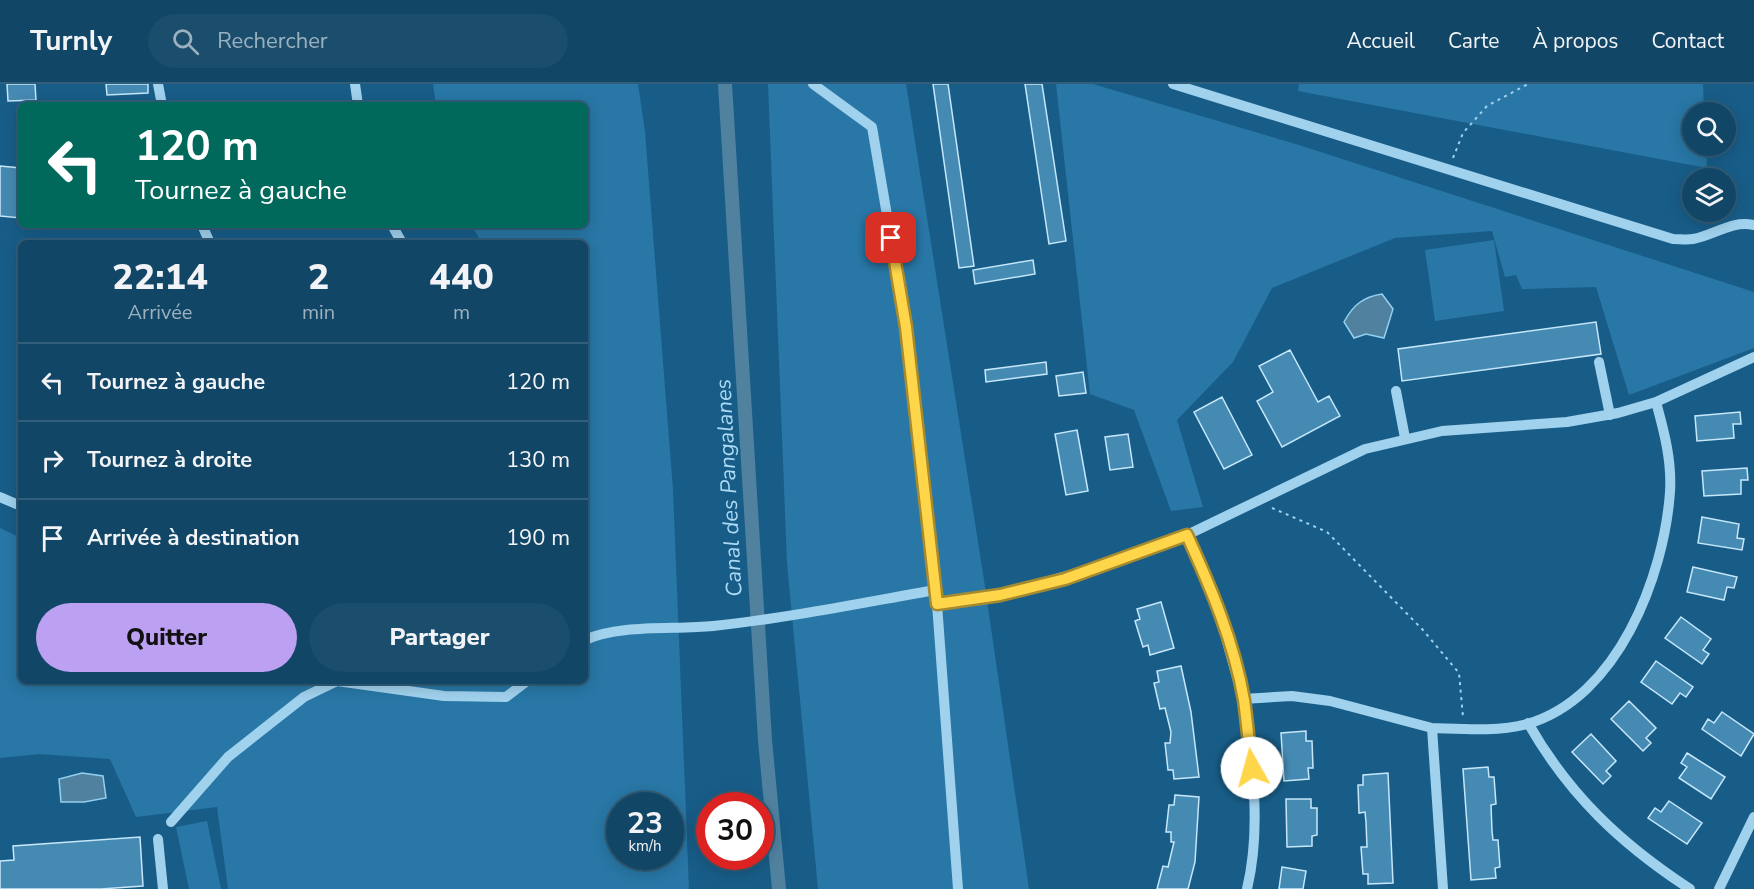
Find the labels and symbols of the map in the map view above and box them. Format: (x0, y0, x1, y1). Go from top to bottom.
pin (865, 212, 916, 263)
water label: Canal des Pangalanes (708, 378, 750, 598)
position arrow (1220, 736, 1284, 800)
speed limit sign: 30 (696, 792, 774, 870)

